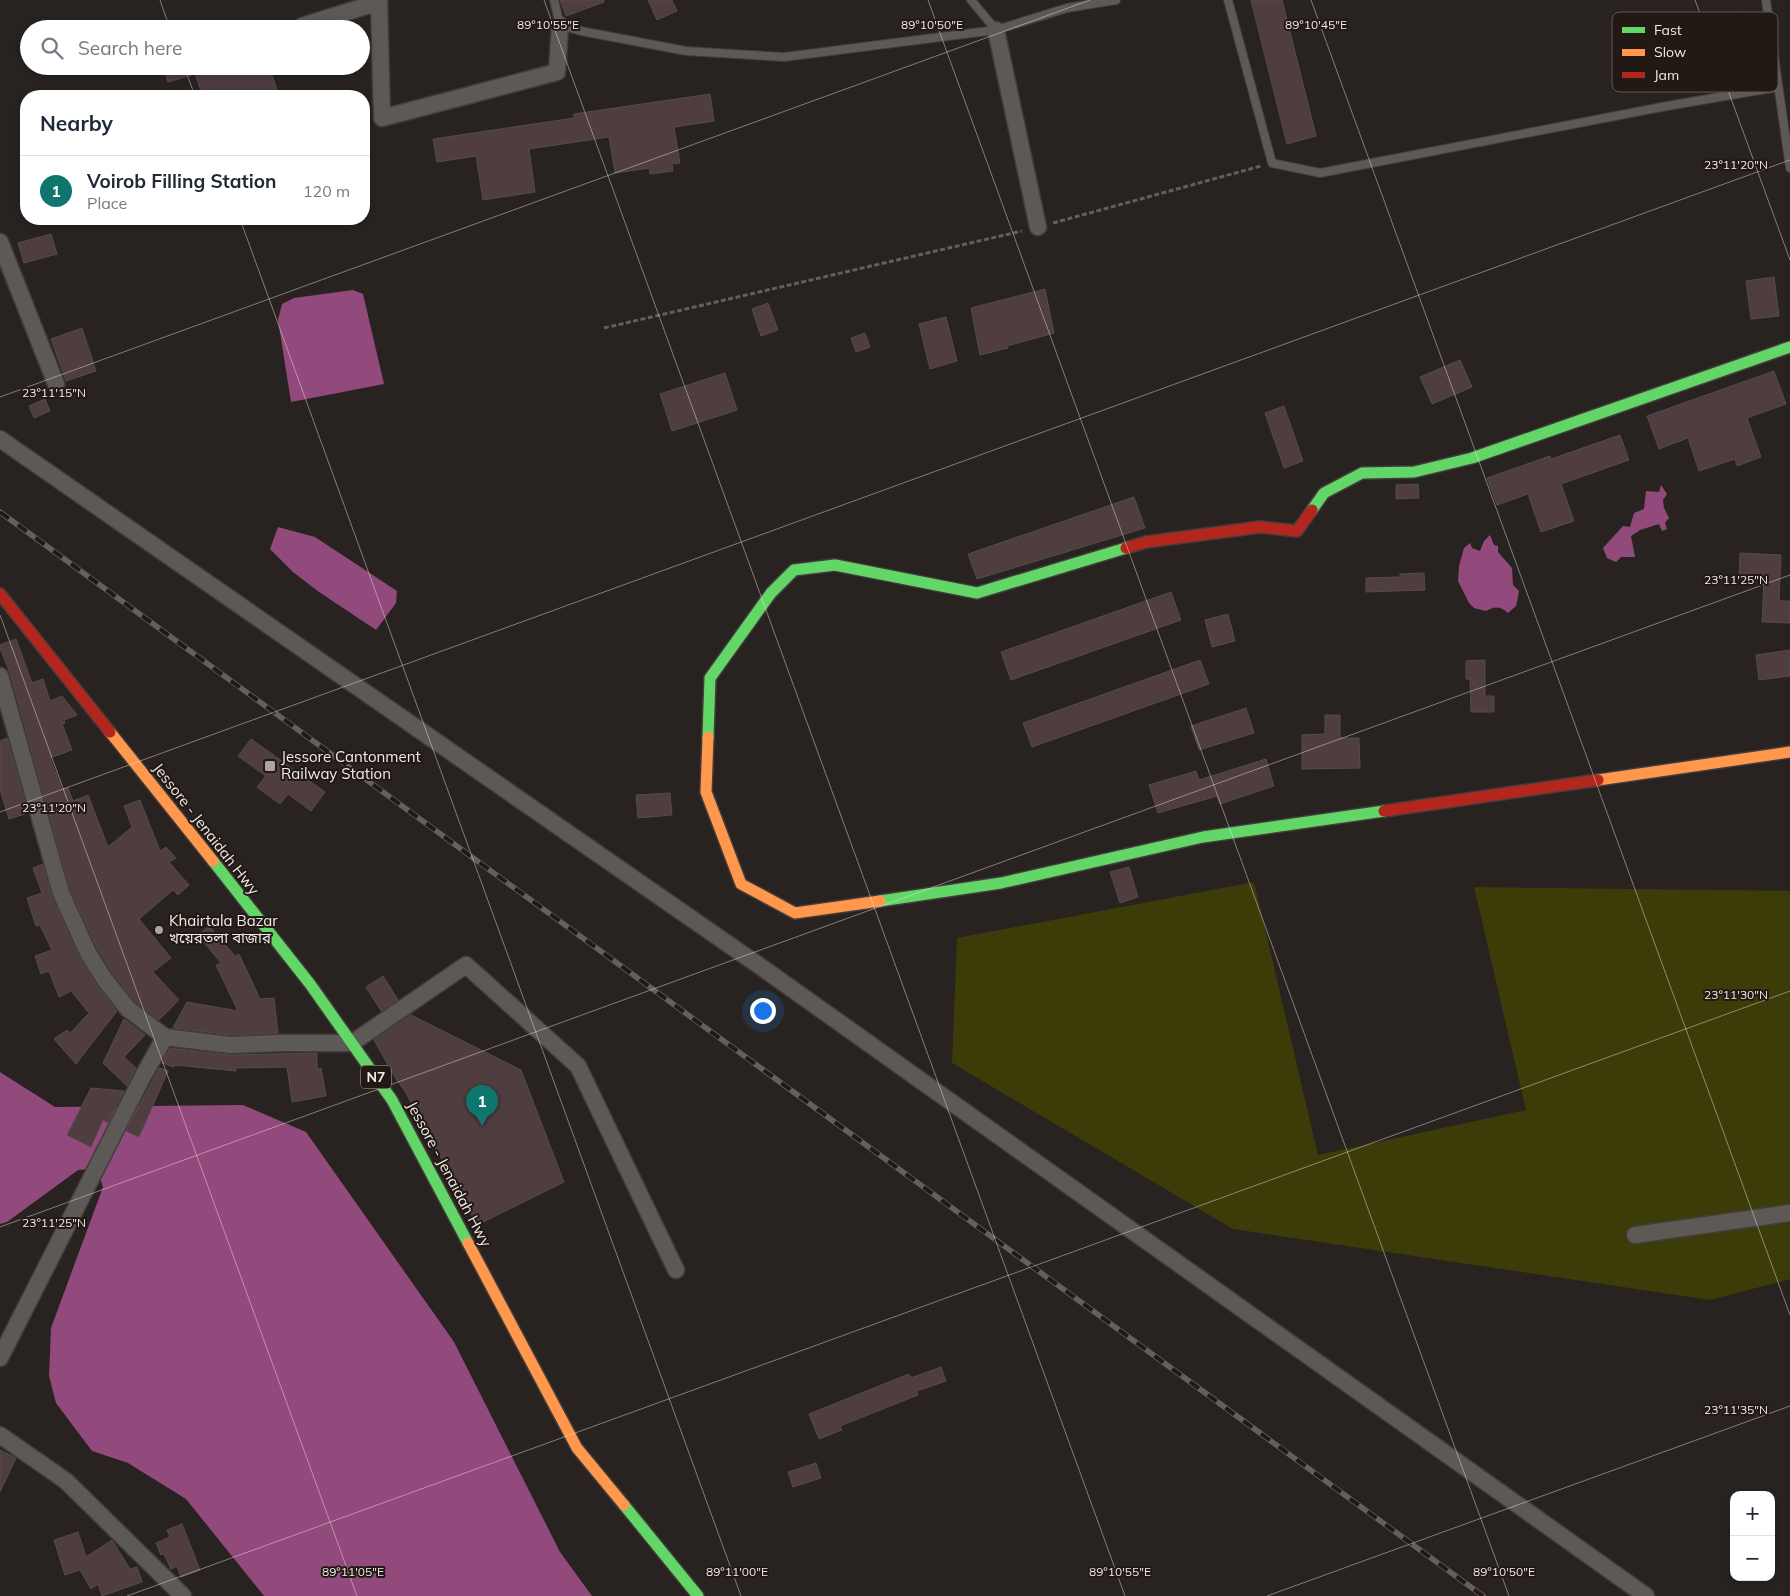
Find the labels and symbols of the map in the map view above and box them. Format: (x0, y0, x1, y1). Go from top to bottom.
legend (1612, 12, 1778, 92)
text: 89°10'55"E (517, 17, 579, 32)
text: 89°10'50"E (901, 17, 963, 32)
text: 89°10'45"E (1285, 17, 1347, 32)
text: Fast (1654, 21, 1682, 39)
text: Slow (1654, 43, 1686, 61)
text: Jam (1654, 66, 1679, 84)
text: 23°11'20"N (1704, 157, 1768, 172)
text: 23°11'15"N (22, 385, 86, 400)
text: 23°11'25"N (1704, 572, 1768, 587)
place label: Jessore Cantonment Railway Station (281, 747, 421, 783)
street label: Jessore - Jenaidah Hwy (149, 759, 264, 898)
marker: Jessore Cantonment Railway Station (263, 759, 277, 773)
text: 23°11'20"N (22, 800, 86, 815)
place label: Khairtala Bazar খয়েরতলা বাজার (169, 911, 278, 947)
marker: Khairtala Bazar খয়েরতলা বাজার (153, 924, 165, 936)
text: 23°11'30"N (1704, 987, 1768, 1002)
your location (750, 998, 776, 1024)
road number: N7 (361, 1066, 391, 1088)
pin: 1 (466, 1085, 498, 1126)
street label: Jessore - Jenaidah Hwy (403, 1098, 496, 1250)
text: 23°11'25"N (22, 1215, 86, 1230)
text: 23°11'35"N (1704, 1402, 1768, 1417)
text: 89°11'05"E (322, 1564, 384, 1579)
text: 89°11'00"E (706, 1564, 768, 1579)
text: 89°10'55"E (1089, 1564, 1151, 1579)
text: 89°10'50"E (1473, 1564, 1535, 1579)

